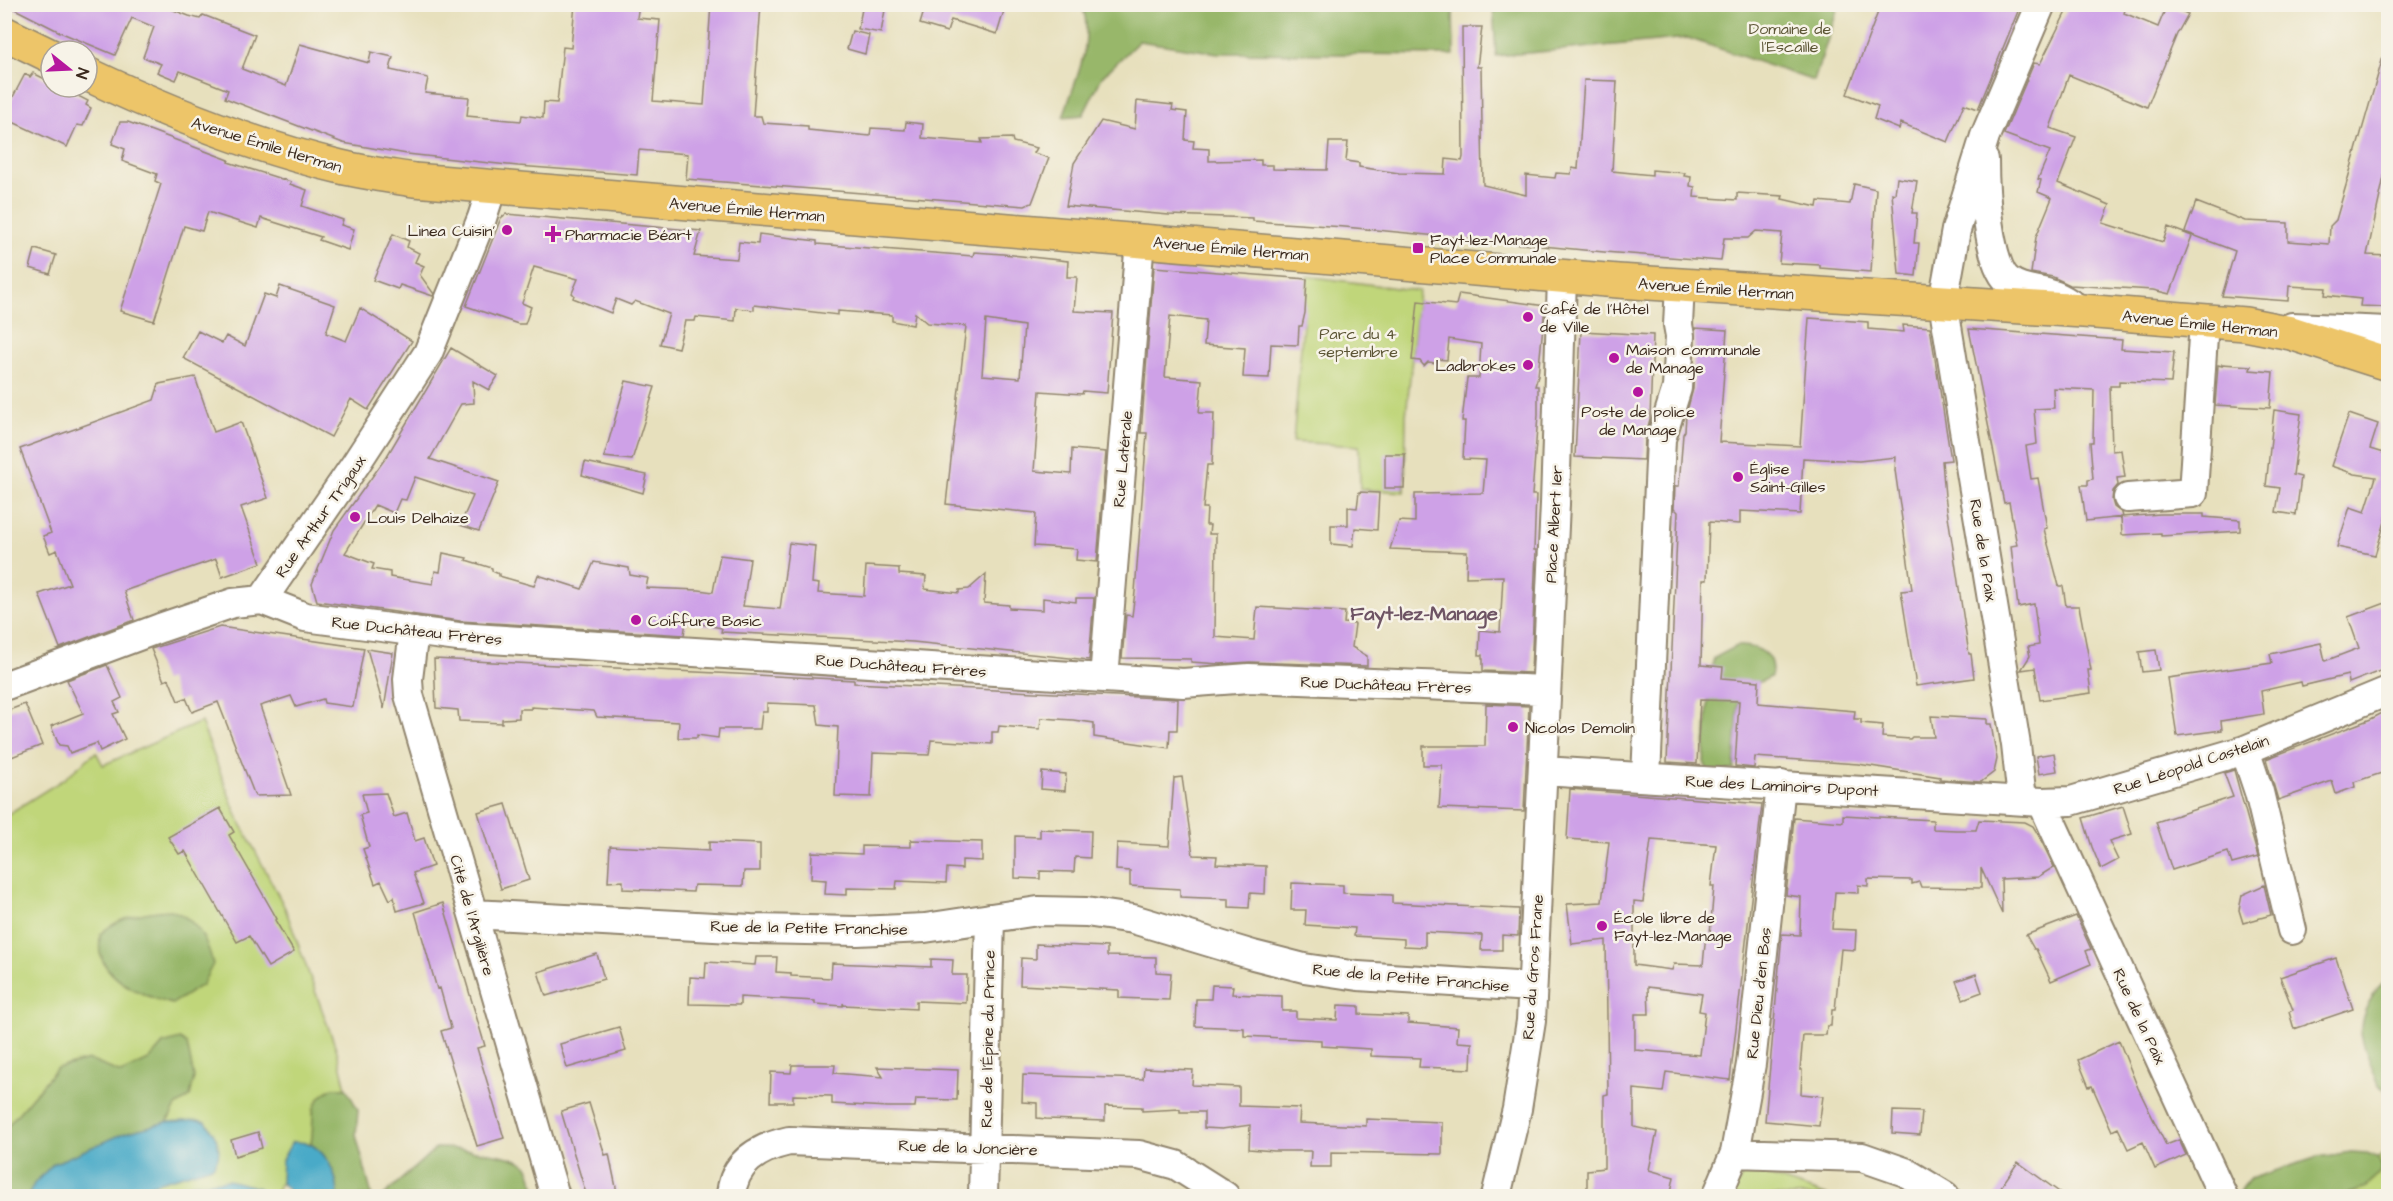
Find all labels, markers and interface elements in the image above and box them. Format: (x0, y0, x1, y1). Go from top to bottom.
park label: Domaine de l'Escaille (1749, 18, 1832, 58)
north arrow (39, 39, 99, 99)
text: N (70, 65, 94, 81)
street label: Avenue Émile Herman (189, 112, 345, 178)
street label: Avenue Émile Herman (668, 192, 826, 228)
place label: Linea Cuisin' (407, 220, 495, 242)
marker: Linea Cuisin' (500, 223, 514, 237)
place label: Pharmacie Béart (565, 224, 692, 246)
marker: Pharmacie Béart (546, 227, 560, 241)
place label: Fayt-lez-Manage Place Communale (1430, 229, 1557, 269)
street label: Avenue Émile Herman (1152, 231, 1310, 267)
marker: Fayt-lez-Manage Place Communale (1411, 241, 1425, 255)
street label: Avenue Émile Herman (1637, 273, 1795, 305)
place label: Café de l'Hôtel de Ville (1540, 298, 1649, 338)
street label: Avenue Émile Herman (2121, 305, 2279, 343)
marker: Café de l'Hôtel de Ville (1521, 310, 1535, 324)
park label: Parc du 4 septembre (1318, 323, 1398, 363)
place label: Maison communale de Manage (1626, 339, 1761, 380)
marker: Maison communale de Manage (1607, 351, 1621, 365)
place label: Ladbrokes (1435, 355, 1516, 377)
marker: Ladbrokes (1521, 358, 1535, 372)
marker: Poste de police de Manage (1631, 385, 1645, 399)
place label: Poste de police de Manage (1581, 401, 1695, 442)
street label: Rue Latérale (1108, 409, 1138, 508)
street label: Rue Arthur Trigaux (270, 451, 372, 583)
place label: Église Saint-Gilles (1750, 458, 1826, 498)
street label: Place Albert Ier (1540, 464, 1568, 584)
marker: Église Saint-Gilles (1731, 470, 1745, 484)
street label: Rue de la Paix (1964, 497, 2002, 603)
place label: Louis Delhaize (367, 507, 469, 529)
marker: Louis Delhaize (348, 510, 362, 524)
district label: Fayt-lez-Manage (1350, 600, 1498, 629)
place label: Coiffure Basic (648, 610, 762, 632)
street label: Rue Duchâteau Frères (331, 611, 503, 651)
marker: Coiffure Basic (629, 613, 643, 627)
street label: Rue Duchâteau Frères (815, 649, 987, 683)
street label: Rue Duchâteau Frères (1300, 671, 1472, 699)
place label: Nicolas Demolin (1525, 717, 1635, 739)
marker: Nicolas Demolin (1506, 720, 1520, 734)
street label: Rue Léopold Castelain (2111, 729, 2272, 800)
street label: Rue des Laminoirs Dupont (1685, 770, 1880, 802)
street label: Cité de l'Argilière (443, 852, 500, 979)
street label: Rue du Gros Frane (1517, 893, 1549, 1040)
place label: École libre de Fayt-lez-Manage (1614, 907, 1732, 948)
street label: Rue de la Petite Franchise (710, 915, 908, 941)
marker: École libre de Fayt-lez-Manage (1595, 919, 1609, 933)
street label: Rue Dieu d'en Bas (1741, 926, 1777, 1060)
street label: Rue de l'Épine du Prince (975, 950, 1001, 1128)
street label: Rue de la Petite Franchise (1312, 958, 1511, 998)
street label: Rue de la Paix (2107, 965, 2171, 1068)
street label: Rue de la Joncière (898, 1135, 1038, 1161)

